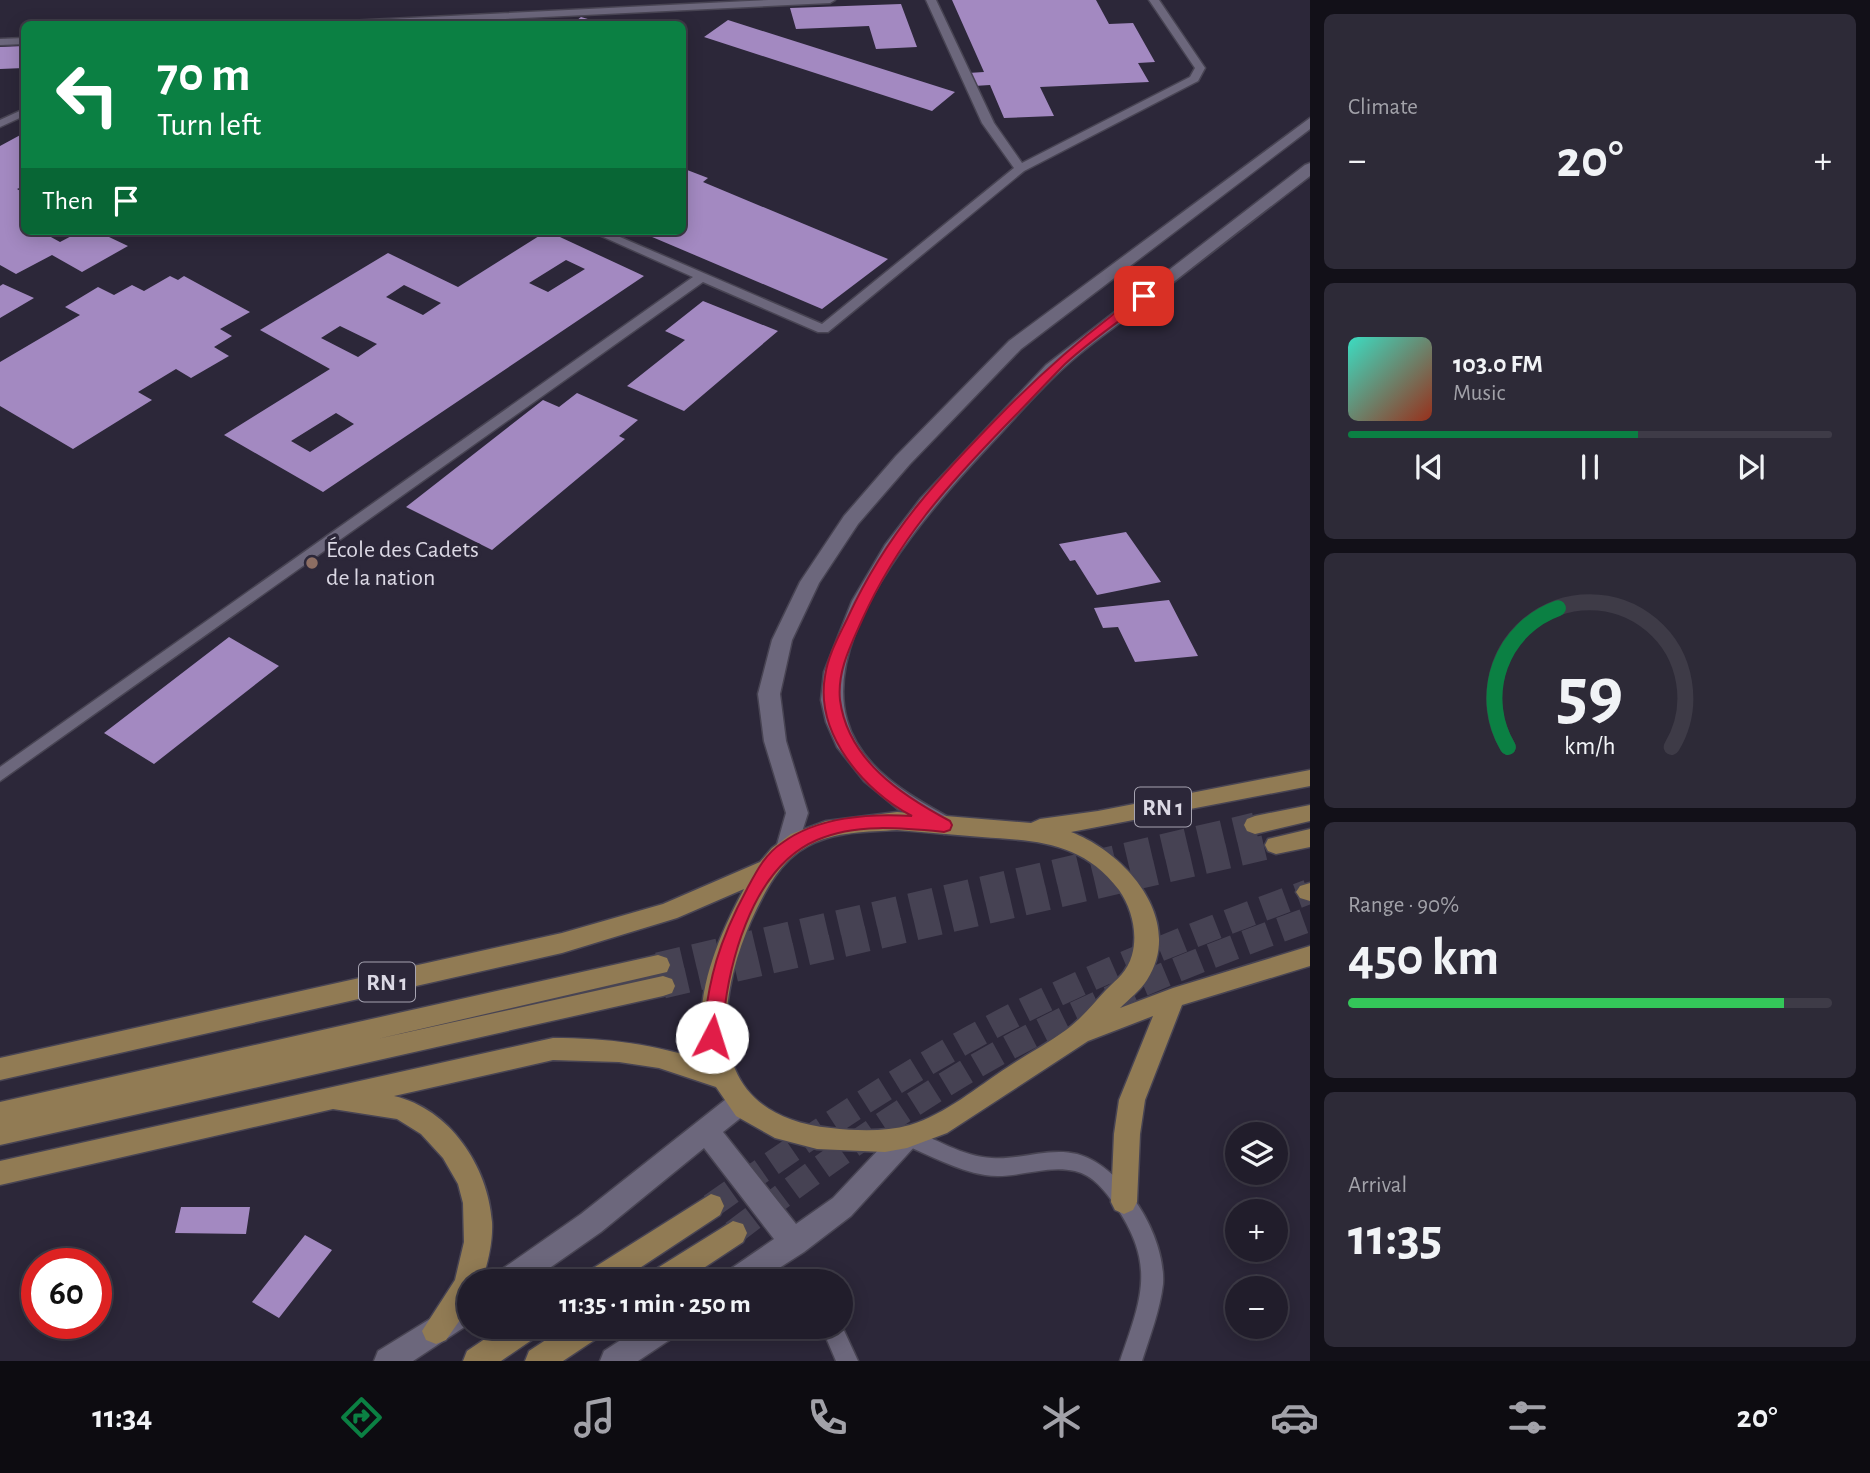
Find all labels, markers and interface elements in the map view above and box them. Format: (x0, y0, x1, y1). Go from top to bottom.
icon: left (42, 49, 133, 140)
text: 70 m (157, 51, 251, 100)
text: Climate (1348, 96, 1418, 119)
text: Turn left (157, 109, 261, 141)
text: 20° (1557, 134, 1623, 186)
text: − (1348, 142, 1366, 180)
text: + (1814, 142, 1832, 180)
icon: arrive (107, 182, 145, 220)
text: Then (42, 188, 93, 214)
pin (1114, 266, 1174, 326)
icon: arrive (1125, 277, 1163, 315)
text: 103.0 FM (1453, 351, 1543, 377)
text: Music (1453, 382, 1505, 405)
icon: previous (1410, 448, 1448, 486)
icon: pause (1571, 448, 1609, 486)
icon: next (1732, 448, 1770, 486)
place label: École des Cadets de la nation (326, 536, 479, 590)
marker: École des Cadets de la nation (304, 555, 320, 571)
text: 59 (1557, 659, 1623, 732)
text: km/h (1564, 733, 1616, 758)
road number: RN 1 (1135, 788, 1191, 827)
text: Range · 90% (1348, 894, 1459, 917)
text: 450 km (1348, 932, 1499, 984)
road number: RN 1 (359, 962, 415, 1001)
position arrow (675, 1000, 749, 1074)
map controls (1225, 1122, 1288, 1339)
button: layers (1225, 1122, 1288, 1185)
text: Arrival (1348, 1174, 1407, 1197)
button: + (1225, 1199, 1288, 1262)
text: 11:35 (1348, 1212, 1442, 1264)
speed limit sign: 60 (21, 1248, 112, 1339)
button: − (1225, 1276, 1288, 1339)
text: 11:35 · 1 min · 250 m (559, 1291, 751, 1317)
icon: directions (337, 1393, 386, 1442)
icon: music (570, 1393, 619, 1442)
icon: phone (803, 1393, 852, 1442)
icon: climate (1037, 1393, 1086, 1442)
icon: car (1270, 1393, 1319, 1442)
icon: filters (1503, 1393, 1552, 1442)
text: 11:34 (92, 1401, 152, 1433)
text: 20° (1737, 1401, 1778, 1433)

